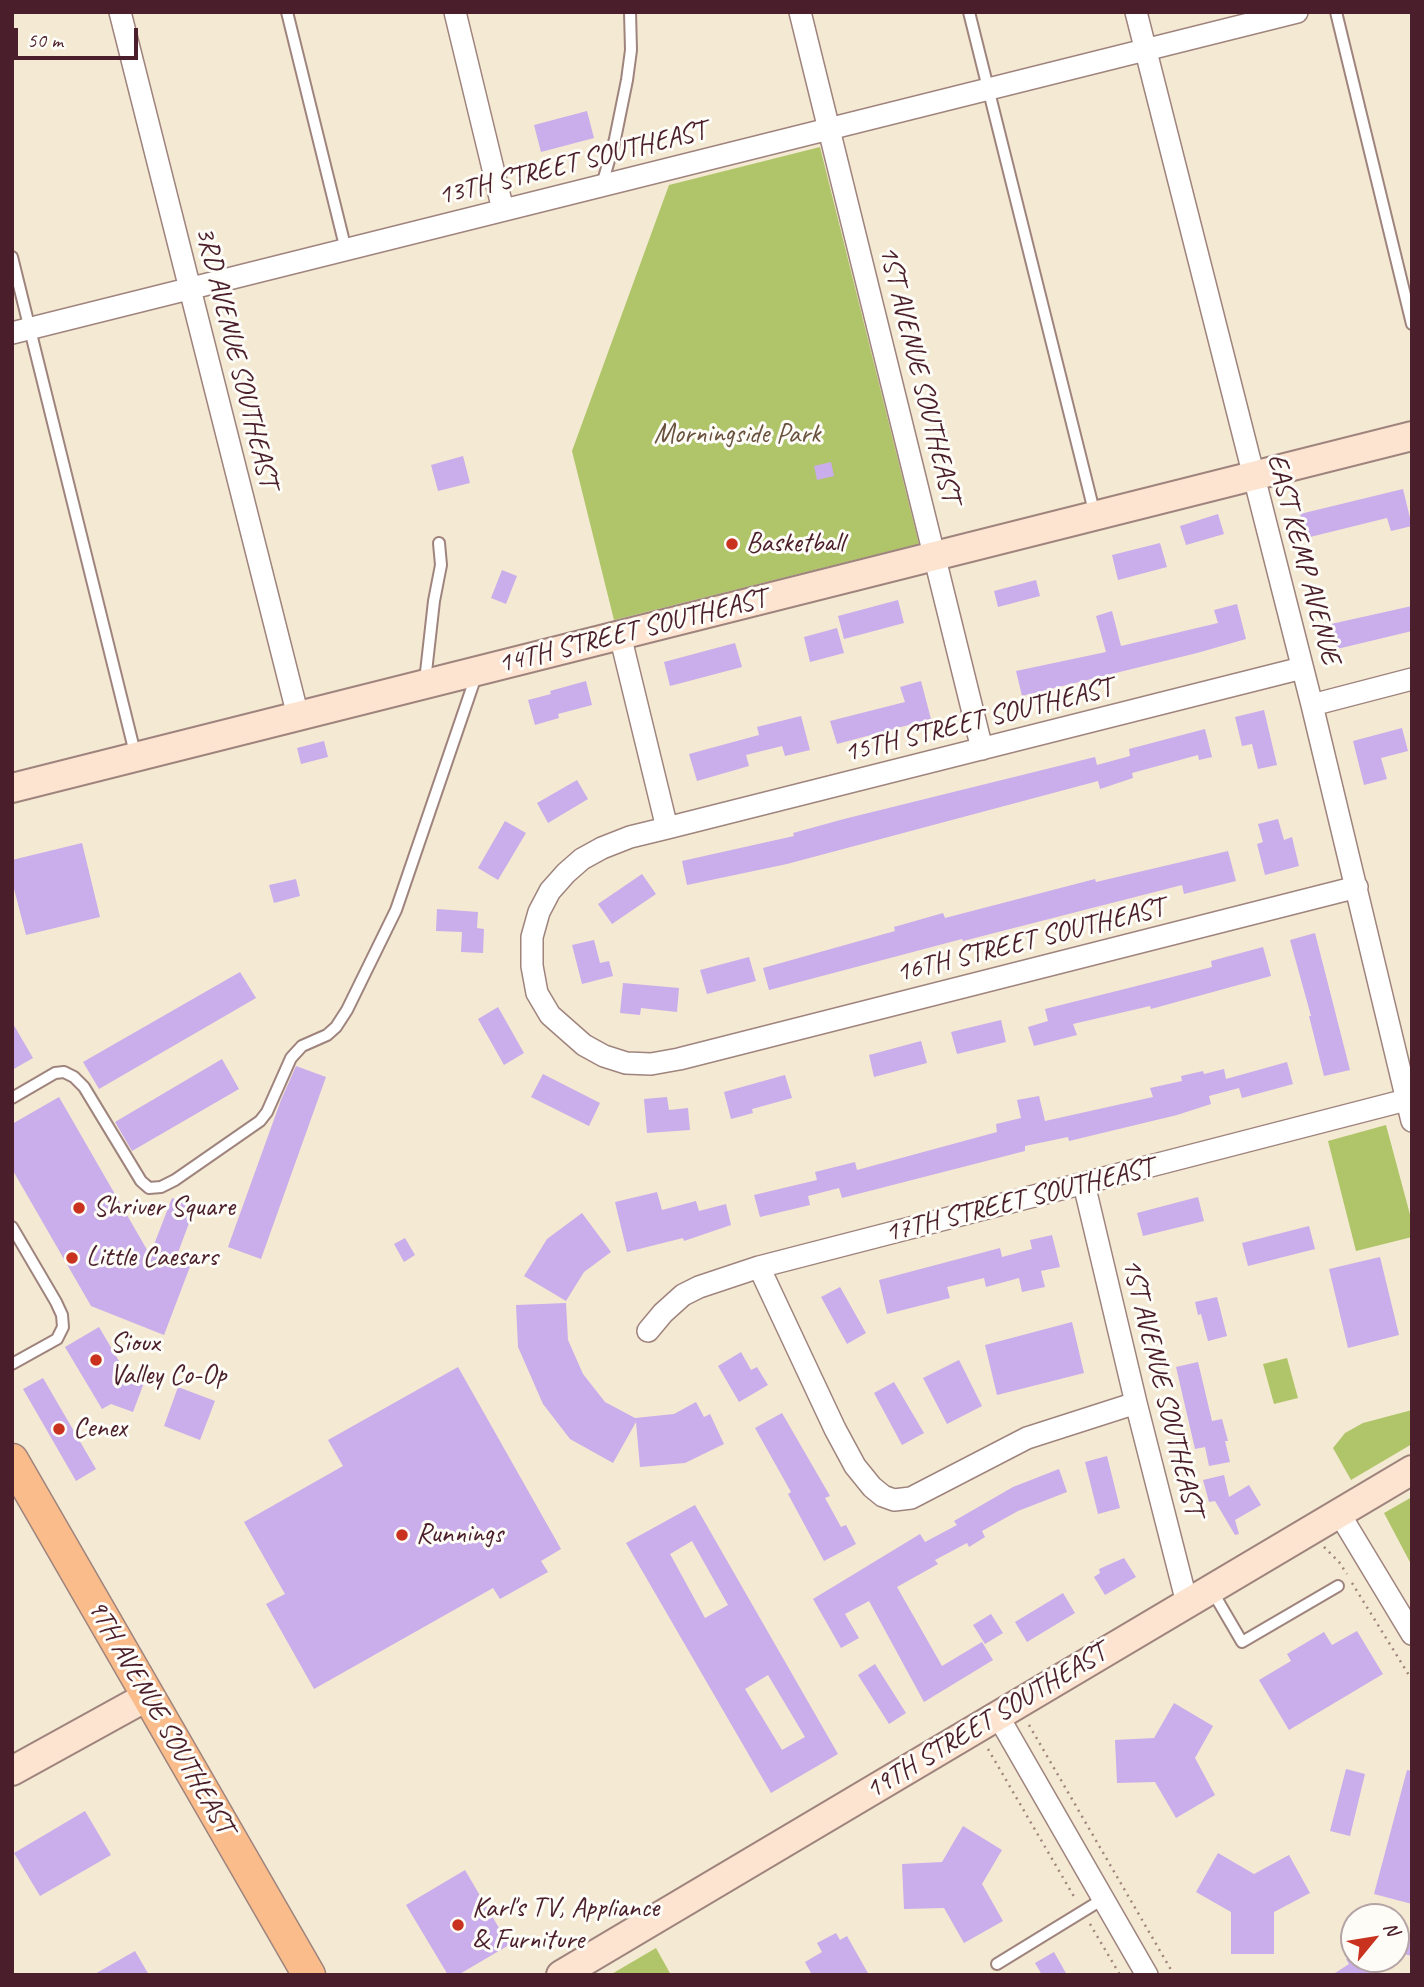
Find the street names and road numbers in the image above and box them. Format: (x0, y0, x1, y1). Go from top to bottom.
street label: 13TH STREET SOUTHEAST (435, 114, 709, 214)
street label: 3RD AVENUE SOUTHEAST (187, 223, 285, 491)
street label: 1ST AVENUE SOUTHEAST (871, 242, 967, 506)
street label: EAST KEMP AVENUE (1259, 450, 1347, 668)
street label: 14TH STREET SOUTHEAST (495, 582, 769, 682)
street label: 15TH STREET SOUTHEAST (841, 671, 1115, 771)
street label: 16TH STREET SOUTHEAST (893, 891, 1167, 991)
street label: 17TH STREET SOUTHEAST (882, 1151, 1156, 1251)
street label: 1ST AVENUE SOUTHEAST (1114, 1255, 1210, 1519)
street label: 9TH AVENUE SOUTHEAST (79, 1594, 241, 1840)
street label: 19TH STREET SOUTHEAST (860, 1637, 1112, 1807)

